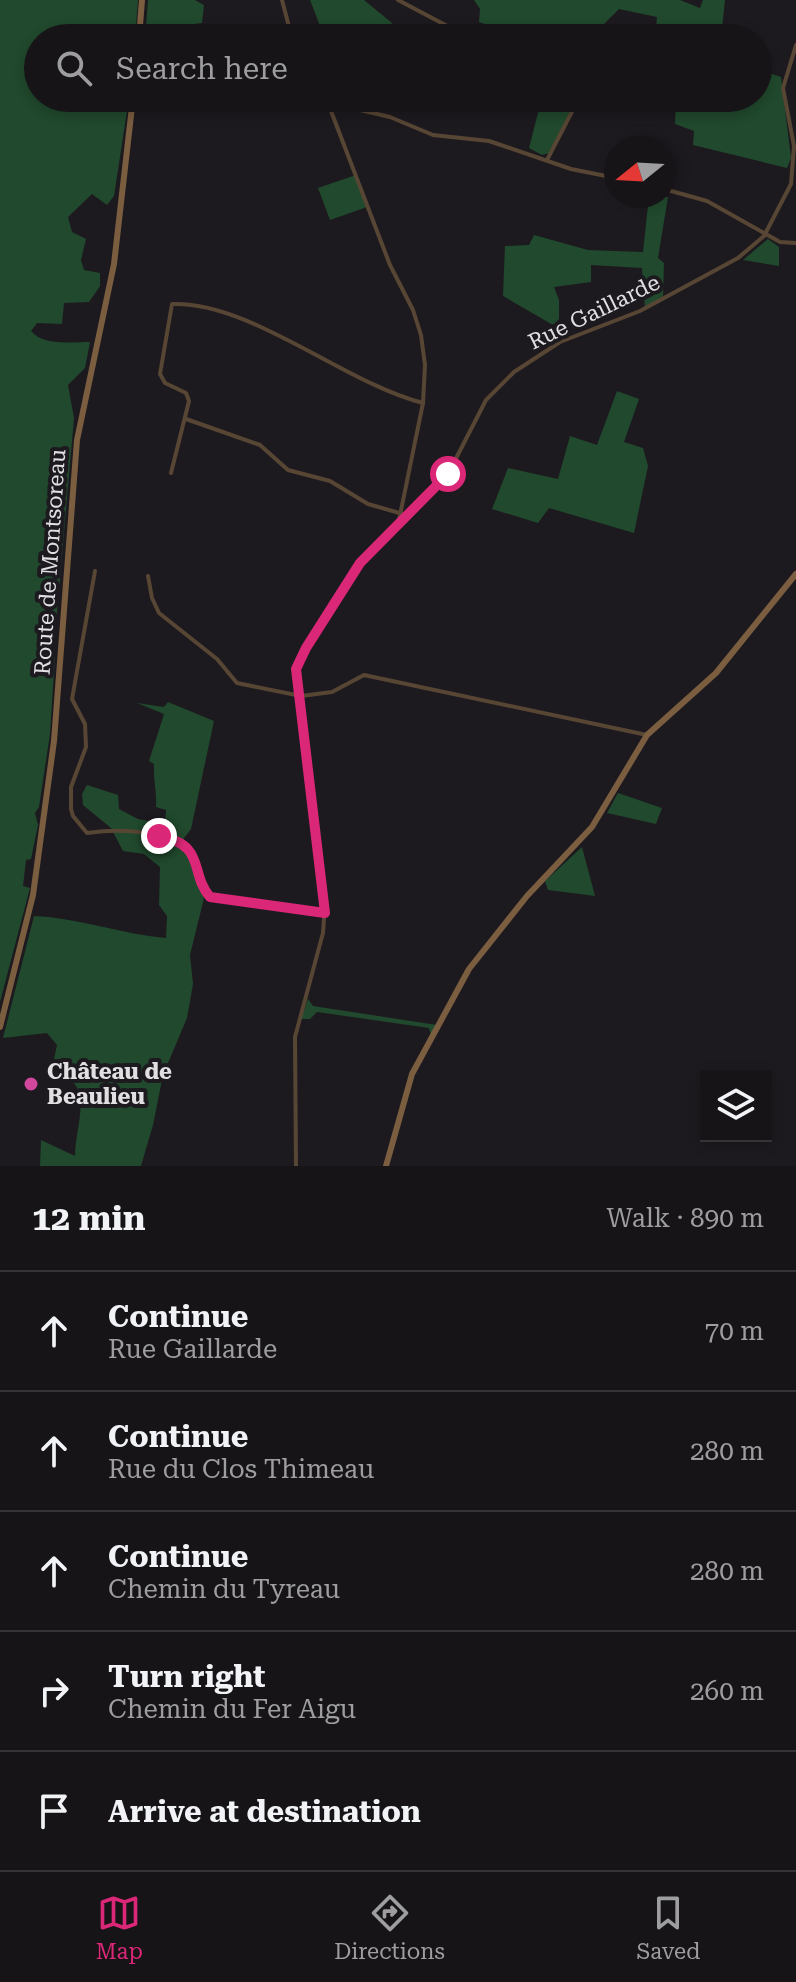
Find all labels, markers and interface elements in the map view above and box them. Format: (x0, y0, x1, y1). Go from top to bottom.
search box (24, 24, 772, 112)
icon: search (52, 46, 96, 90)
text: Search here (116, 51, 288, 86)
north arrow (604, 136, 676, 208)
street label: Rue Gaillarde (524, 269, 664, 355)
street label: Route de Montsoreau (30, 448, 70, 676)
route start (430, 456, 466, 492)
route end (141, 818, 177, 854)
place label: Château de Beaulieu (47, 1059, 172, 1109)
map controls (700, 1070, 772, 1142)
button: layers (700, 1070, 772, 1142)
marker: Château de Beaulieu (22, 1075, 40, 1093)
text: 12 min (32, 1198, 146, 1238)
text: Walk · 890 m (606, 1203, 764, 1233)
text: Continue (108, 1299, 248, 1334)
icon: ahead (32, 1309, 76, 1353)
text: 70 m (705, 1316, 764, 1346)
text: Rue Gaillarde (108, 1334, 277, 1364)
text: Continue (108, 1419, 248, 1454)
icon: ahead (32, 1429, 76, 1473)
text: 280 m (690, 1436, 764, 1466)
text: Rue du Clos Thimeau (108, 1454, 374, 1484)
text: Continue (108, 1539, 248, 1574)
icon: ahead (32, 1549, 76, 1593)
text: 280 m (690, 1556, 764, 1586)
text: Chemin du Tyreau (108, 1574, 340, 1604)
text: Turn right (108, 1659, 265, 1694)
icon: right (32, 1669, 76, 1713)
text: 260 m (690, 1676, 764, 1706)
text: Chemin du Fer Aigu (108, 1694, 356, 1724)
icon: arrive (32, 1789, 76, 1833)
text: Arrive at destination (108, 1794, 421, 1829)
tab: Map (96, 1891, 143, 1964)
tab: Directions (334, 1891, 445, 1964)
tab: Saved (636, 1891, 700, 1964)

